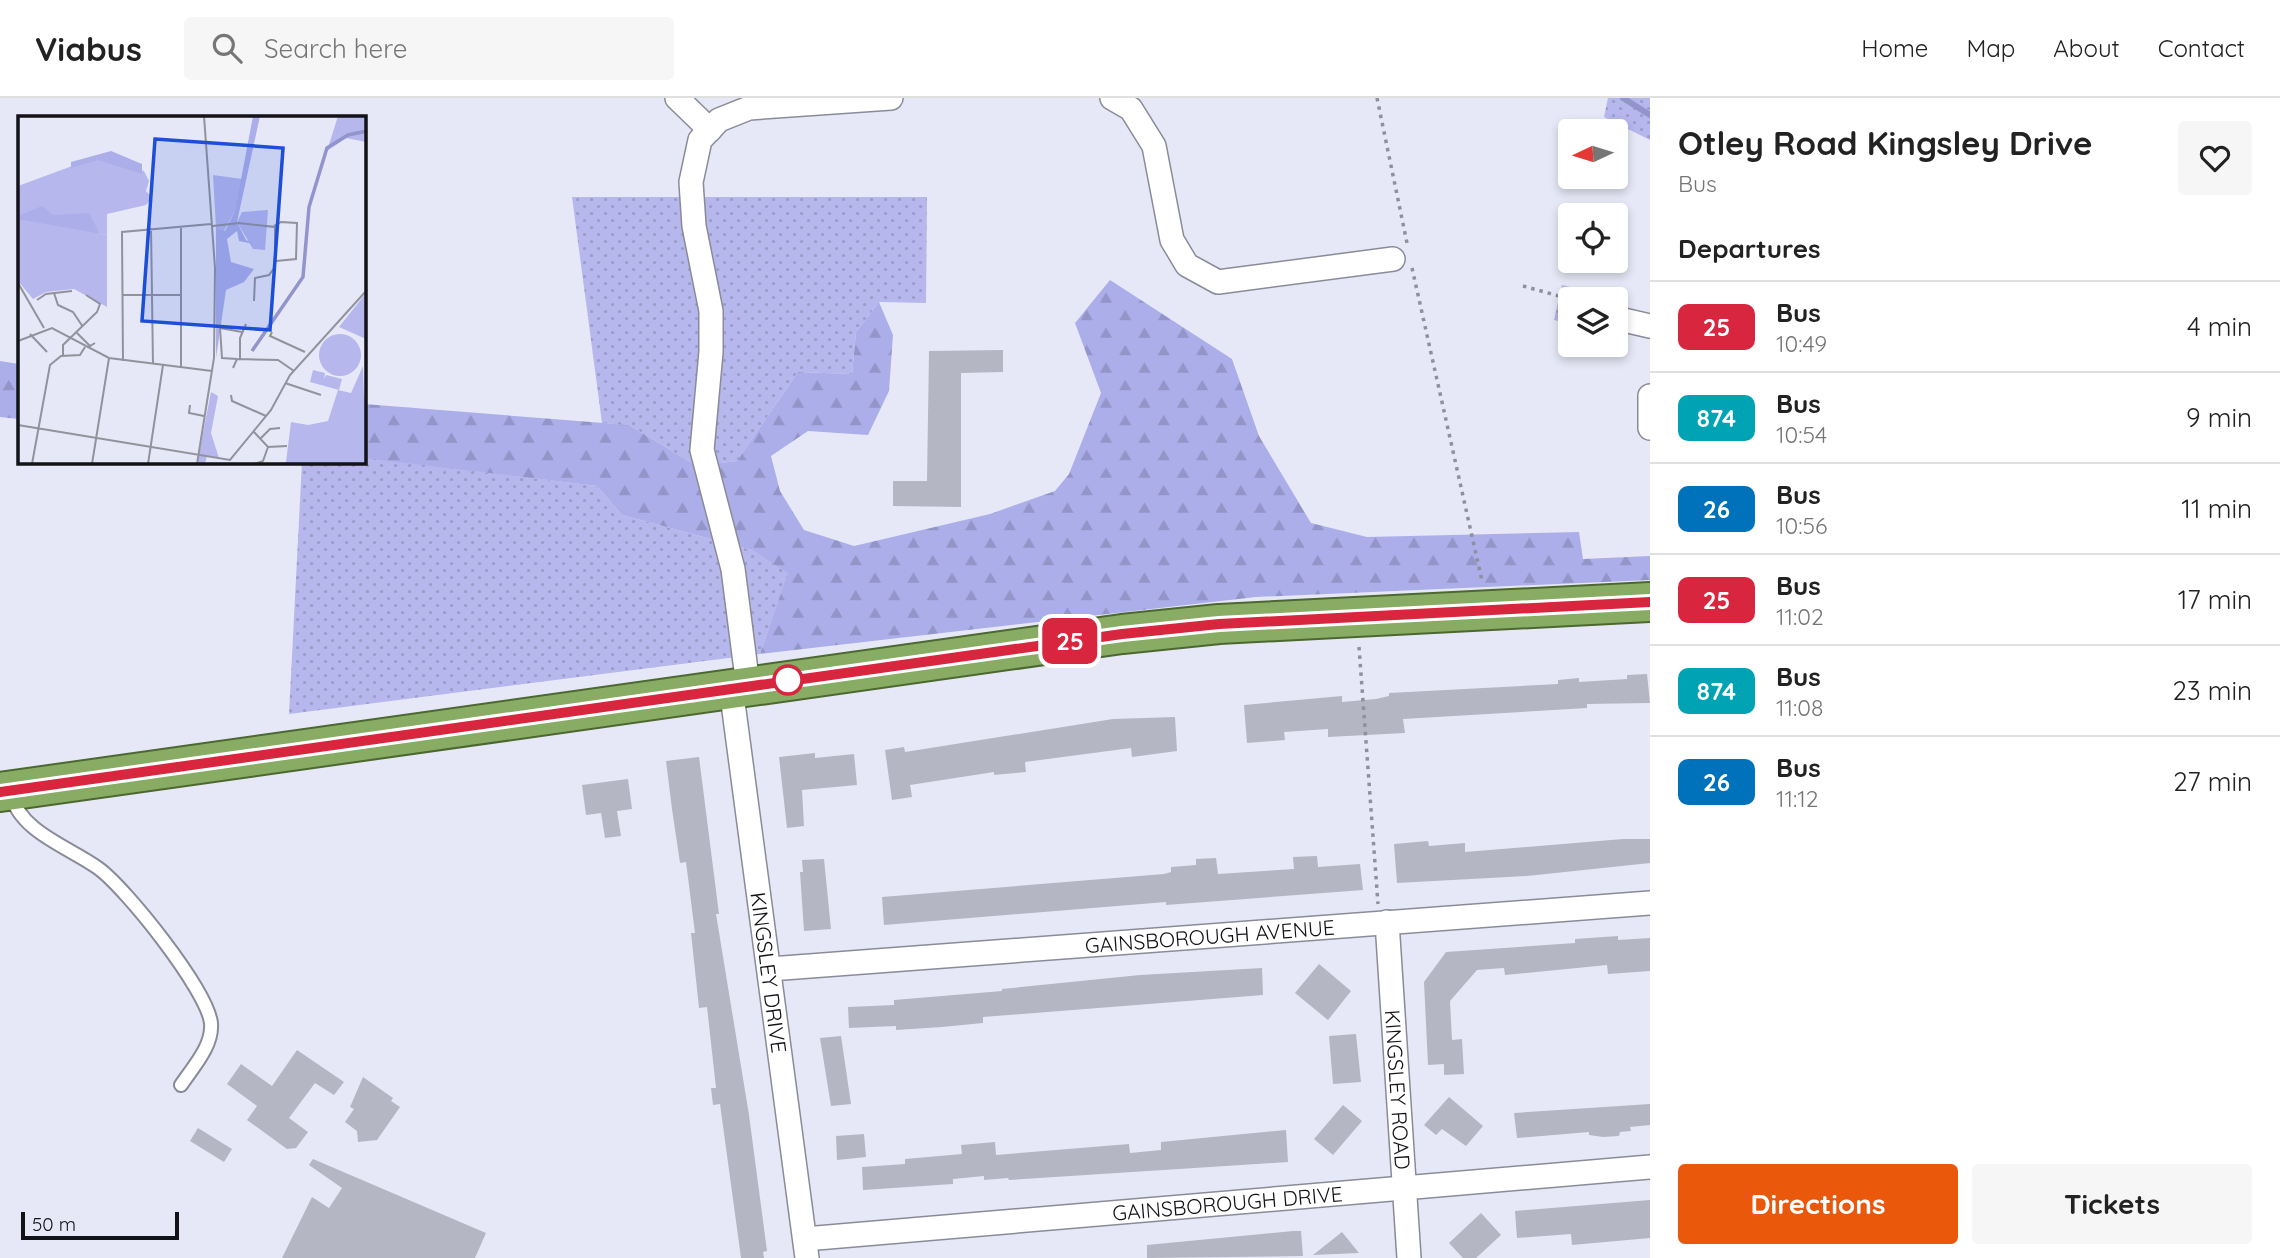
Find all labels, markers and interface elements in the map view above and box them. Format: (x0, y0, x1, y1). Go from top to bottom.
search box (184, 17, 674, 80)
text: Viabus (35, 28, 142, 69)
icon: search (208, 29, 246, 67)
text: Search here (264, 32, 407, 65)
text: Home (1861, 33, 1928, 63)
text: Map (1966, 33, 2015, 63)
text: About (2053, 33, 2120, 63)
text: Contact (2158, 33, 2245, 63)
inset map (18, 116, 366, 464)
north arrow (1558, 119, 1628, 189)
map controls (1558, 119, 1628, 357)
button: heart (2178, 121, 2252, 195)
text: Otley Road Kingsley Drive (1678, 122, 2093, 163)
text: Bus (1678, 169, 1717, 198)
button: locate (1558, 203, 1628, 273)
text: Departures (1678, 232, 1821, 265)
button: layers (1558, 287, 1628, 357)
text: Bus (1776, 296, 1821, 329)
text: 4 min (2187, 310, 2252, 343)
text: 25 (1703, 312, 1730, 342)
text: 10:49 (1776, 329, 1827, 358)
text: Bus (1776, 387, 1821, 420)
text: 9 min (2186, 401, 2252, 434)
text: 874 (1697, 403, 1736, 433)
text: 10:54 (1776, 420, 1827, 449)
text: Bus (1776, 478, 1821, 511)
text: 11 min (2181, 492, 2252, 525)
text: 26 (1703, 494, 1730, 524)
text: 10:56 (1776, 511, 1827, 540)
text: Bus (1776, 569, 1821, 602)
text: 17 min (2178, 583, 2252, 616)
text: 25 (1703, 585, 1730, 615)
text: 11:02 (1776, 602, 1824, 631)
line badge: 25 (1038, 618, 1102, 664)
text: 25 (1056, 626, 1084, 656)
text: Bus (1776, 660, 1821, 693)
unlabelled marker (773, 665, 803, 695)
text: 23 min (2173, 674, 2252, 707)
text: 874 (1697, 676, 1736, 706)
text: 11:08 (1776, 693, 1823, 722)
text: Bus (1776, 751, 1821, 784)
text: 27 min (2173, 765, 2252, 798)
text: 26 (1703, 767, 1730, 797)
text: 11:12 (1776, 784, 1819, 813)
street label: KINGSLEY DRIVE (745, 890, 793, 1055)
street label: GAINSBOROUGH AVENUE (1084, 914, 1336, 958)
street label: KINGSLEY ROAD (1380, 1009, 1416, 1170)
button: Directions (1678, 1164, 1958, 1244)
button: Tickets (1972, 1164, 2252, 1244)
street label: GAINSBOROUGH DRIVE (1111, 1180, 1344, 1226)
scale bar (21, 1209, 178, 1241)
text: 50 m (32, 1212, 76, 1236)

